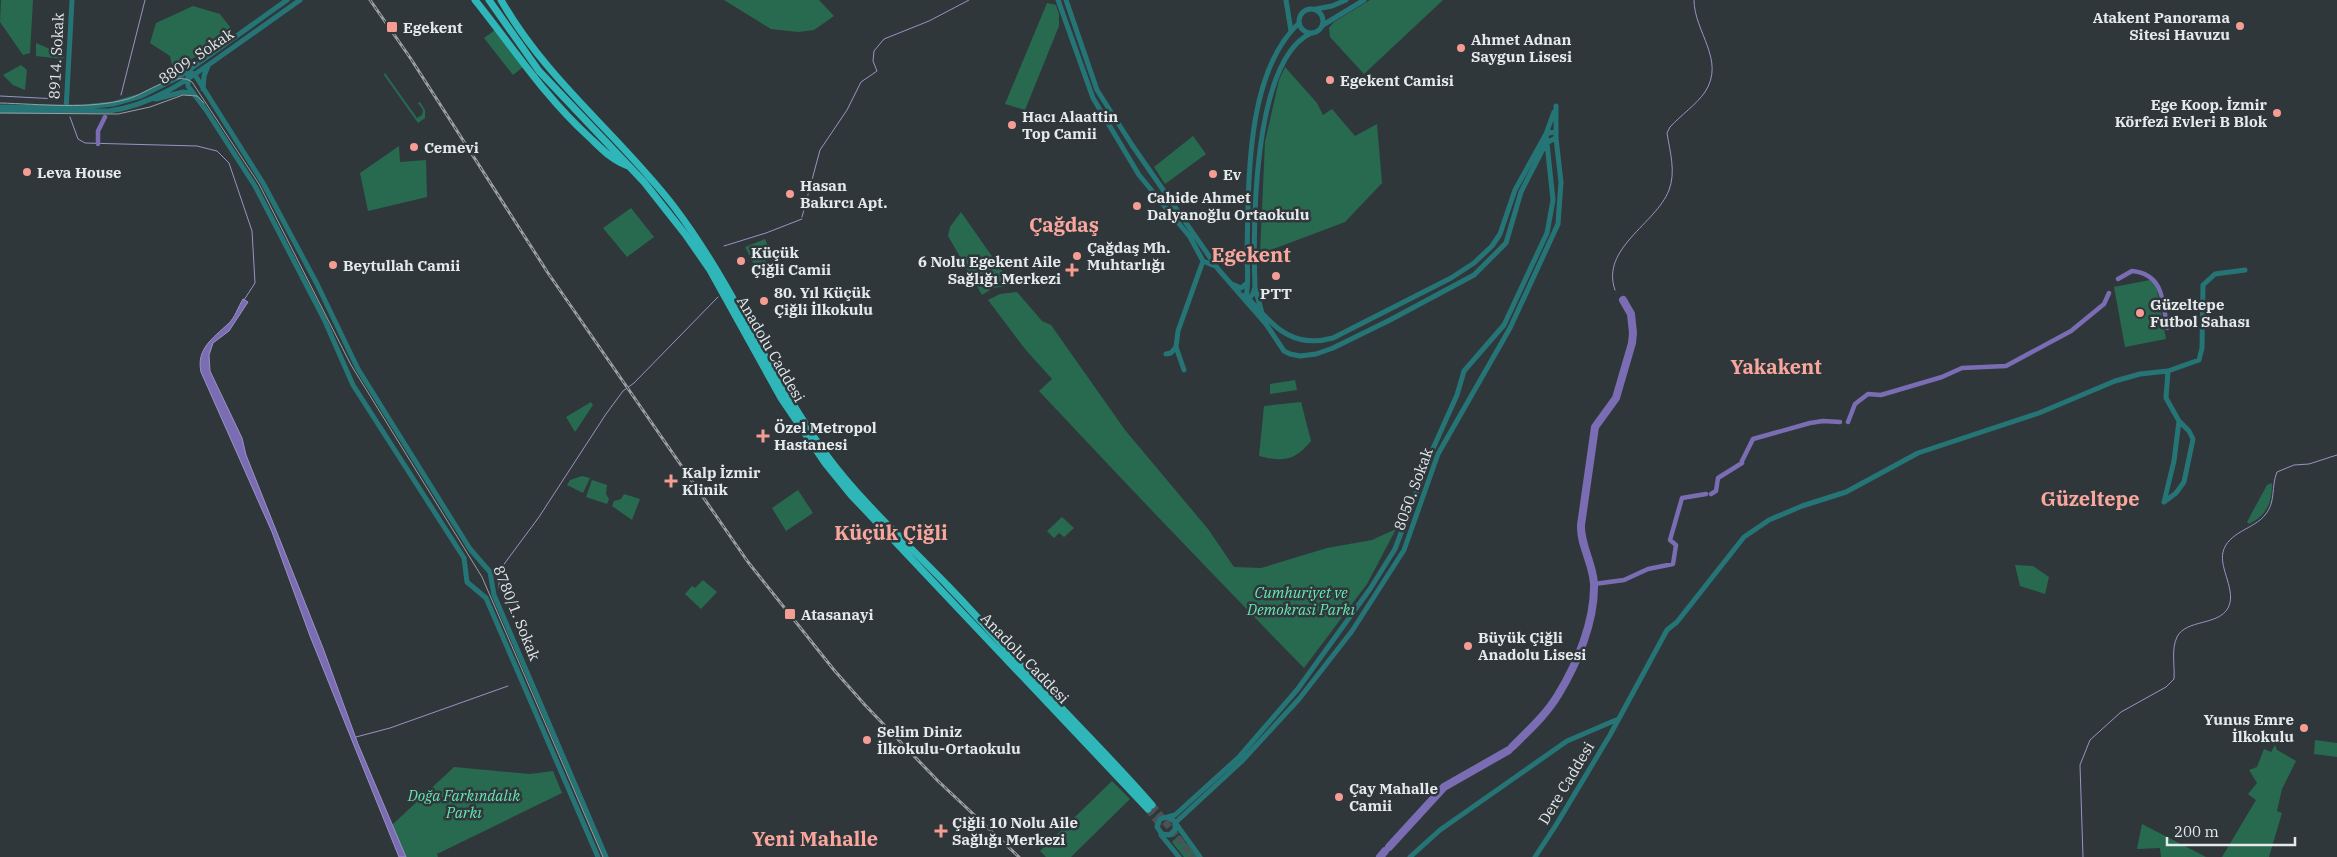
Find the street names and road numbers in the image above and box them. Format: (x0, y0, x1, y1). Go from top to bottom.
street label: 8914. Sokak (44, 12, 68, 100)
street label: 8809. Sokak (155, 24, 237, 88)
street label: Anadolu Caddesi (733, 293, 809, 406)
street label: 8050. Sokak (1389, 445, 1437, 533)
street label: 8780/1. Sokak (489, 563, 545, 664)
street label: Anadolu Caddesi (977, 609, 1073, 708)
street label: Dere Caddesi (1534, 738, 1598, 828)

